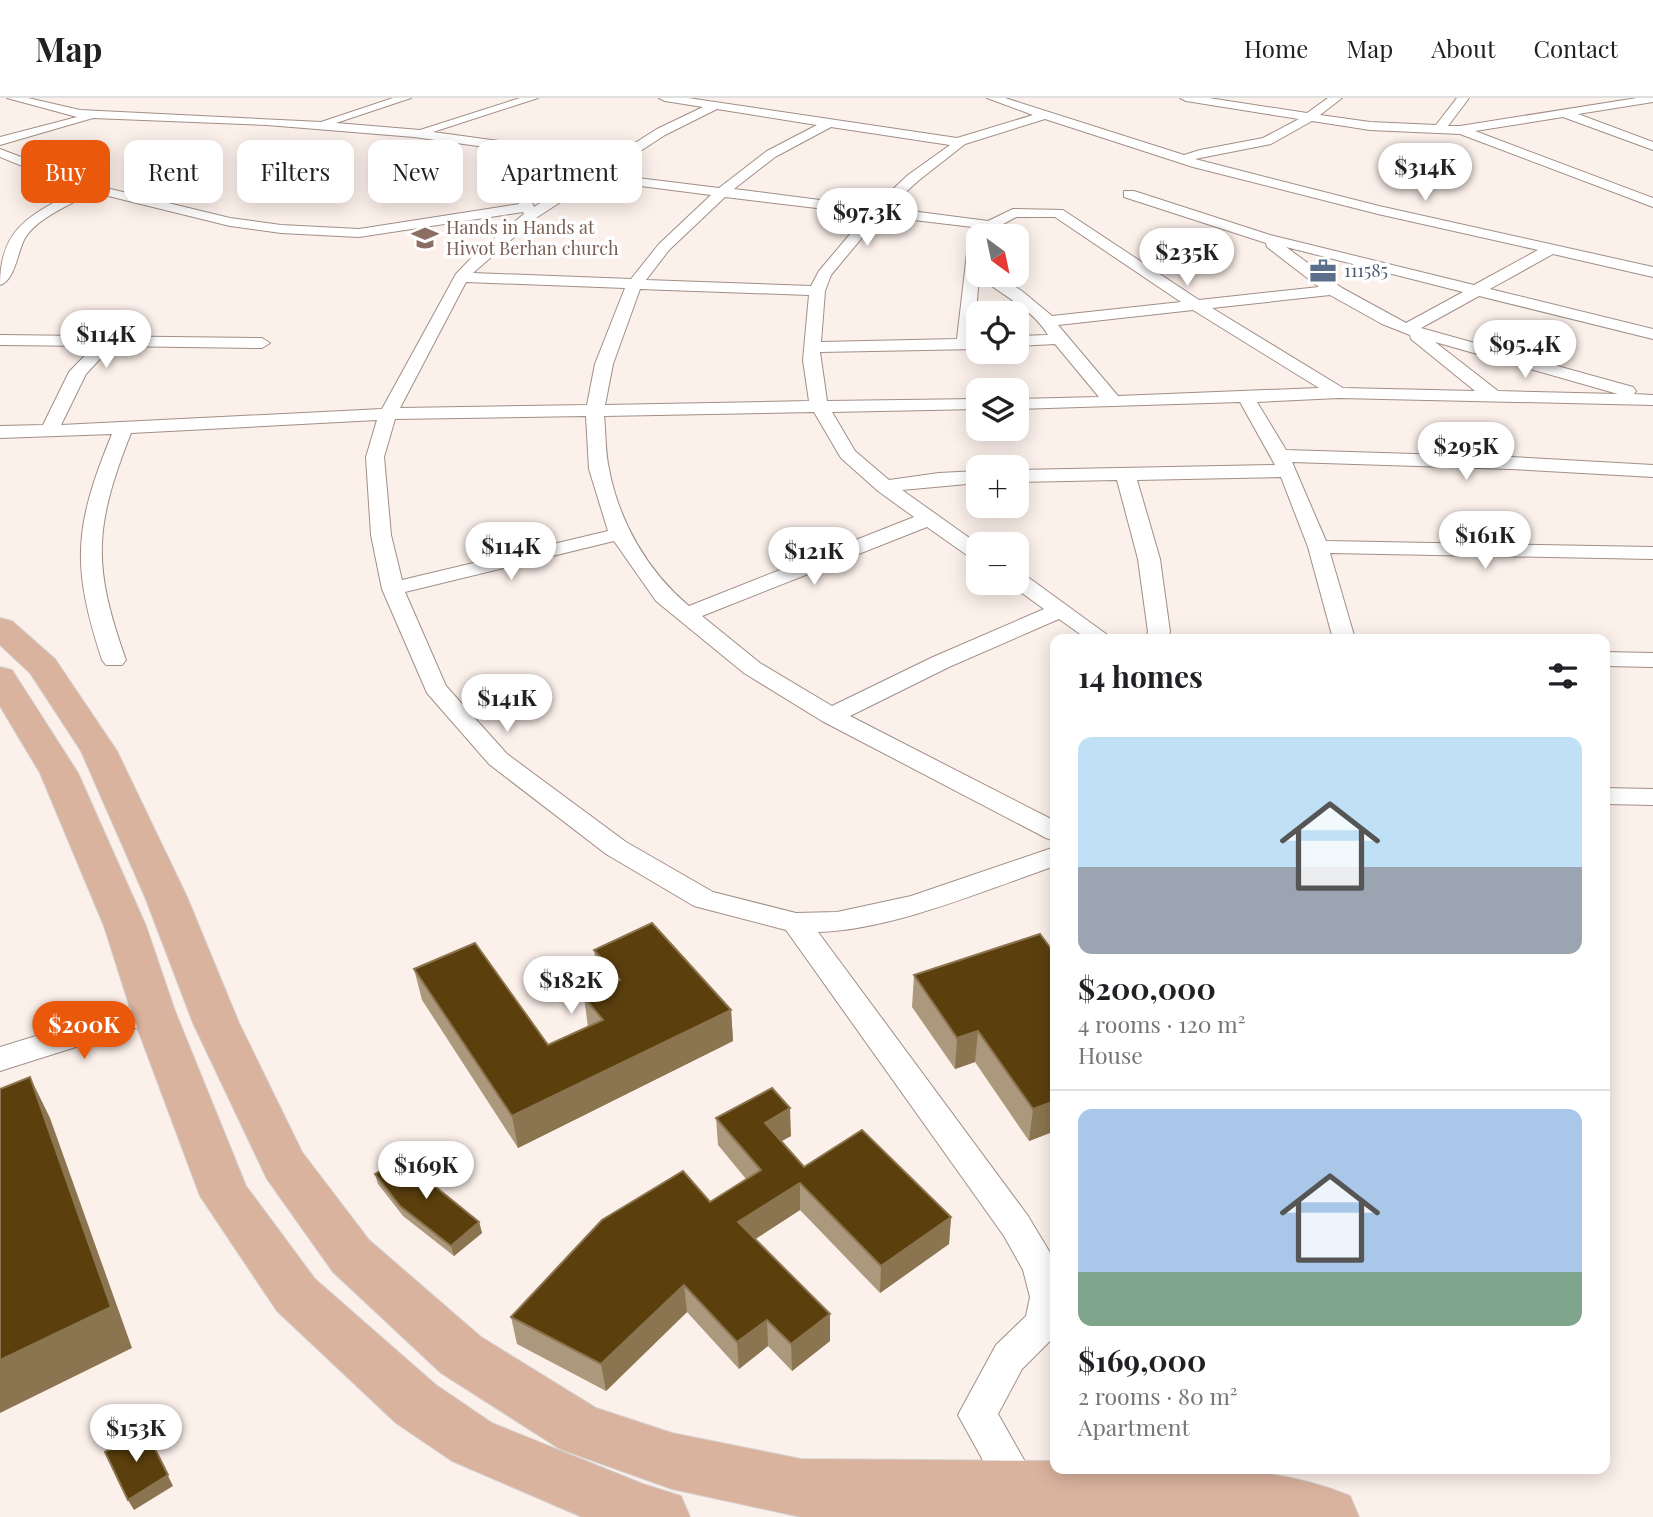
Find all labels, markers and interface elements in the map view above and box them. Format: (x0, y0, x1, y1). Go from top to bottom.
text: Map (35, 26, 102, 70)
text: Home (1244, 32, 1308, 64)
text: Map (1346, 32, 1393, 64)
text: About (1431, 32, 1495, 64)
text: Contact (1533, 32, 1618, 64)
chip: Buy (21, 140, 110, 203)
chip: Rent (124, 140, 223, 203)
chip: Filters (237, 140, 354, 203)
chip: New (368, 140, 463, 203)
chip: Apartment (477, 140, 642, 203)
pin: $314K (1376, 144, 1474, 203)
text: $314K (1394, 150, 1456, 181)
pin: $97.3K (810, 188, 924, 248)
text: $97.3K (833, 195, 901, 226)
place label: Hands in Hands at Hiwot Berhan church (446, 215, 619, 260)
school or university icon: Hands in Hands at Hiwot Berhan church (410, 223, 440, 253)
north arrow (966, 224, 1029, 287)
map controls (966, 224, 1029, 595)
pin: $235K (1138, 228, 1236, 288)
text: $235K (1155, 235, 1219, 266)
office icon: 111585 (1308, 256, 1338, 286)
place label: 111585 (1344, 258, 1388, 282)
button: locate (966, 301, 1029, 364)
pin: $114K (57, 310, 155, 370)
text: $114K (76, 317, 136, 348)
pin: $95.4K (1468, 320, 1582, 380)
text: $95.4K (1489, 327, 1561, 358)
button: layers (966, 378, 1029, 441)
pin: $295K (1417, 422, 1515, 482)
text: $295K (1434, 429, 1498, 460)
button: + (966, 455, 1029, 518)
pin: $161K (1436, 512, 1534, 571)
text: $161K (1455, 518, 1515, 549)
pin: $114K (462, 522, 560, 582)
pin: $121K (765, 528, 863, 587)
text: $114K (481, 529, 541, 560)
button: − (966, 532, 1029, 595)
text: $121K (784, 534, 844, 565)
text: 14 homes (1078, 656, 1203, 696)
icon: filters (1544, 657, 1582, 695)
pin: $141K (458, 674, 556, 734)
text: $141K (477, 681, 537, 712)
icon: home (1267, 783, 1393, 909)
pin: $182K (522, 956, 620, 1016)
text: $182K (539, 963, 603, 994)
text: $200,000 (1078, 968, 1216, 1008)
pin: $200K (35, 1002, 133, 1061)
text: $200K (48, 1008, 120, 1039)
text: 4 rooms · 120 m² (1078, 1008, 1246, 1039)
text: House (1078, 1039, 1143, 1070)
pin: $169K (377, 1142, 475, 1201)
text: $169K (394, 1148, 458, 1179)
icon: home (1267, 1155, 1393, 1281)
text: $169,000 (1078, 1340, 1206, 1380)
text: 2 rooms · 80 m² (1078, 1380, 1238, 1411)
pin: $153K (87, 1404, 185, 1464)
text: $153K (106, 1411, 166, 1442)
text: Apartment (1078, 1411, 1190, 1442)

